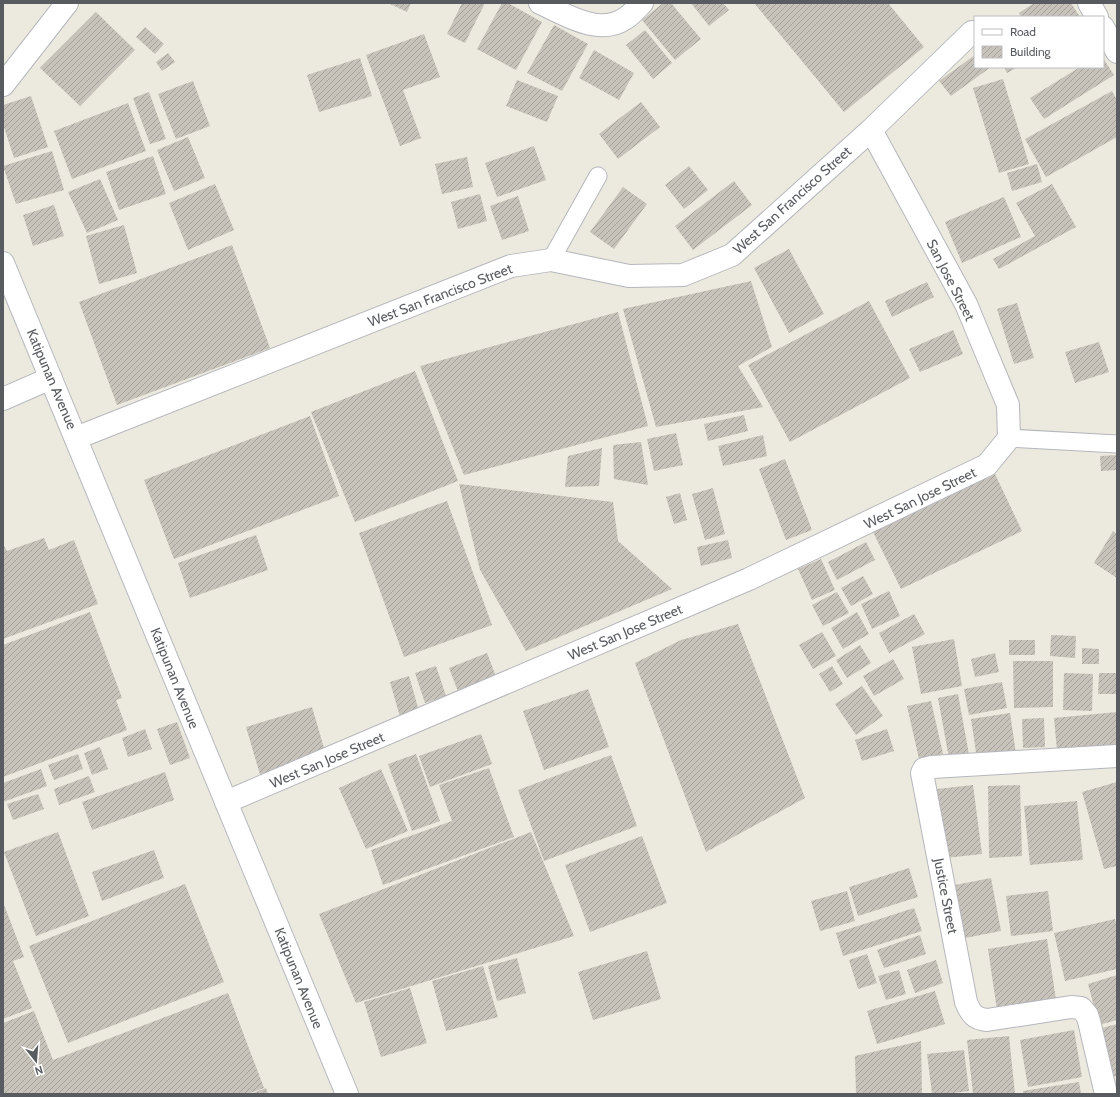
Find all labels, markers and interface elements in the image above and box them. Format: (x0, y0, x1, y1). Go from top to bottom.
legend (974, 16, 1104, 68)
text: Road (1010, 24, 1036, 39)
text: Building (1010, 44, 1052, 59)
street label: West San Francisco Street (729, 142, 855, 258)
street label: San Jose Street (923, 236, 979, 324)
street label: West San Francisco Street (365, 259, 515, 331)
street label: Katipunan Avenue (23, 326, 81, 432)
street label: West San Jose Street (861, 463, 979, 533)
street label: West San Jose Street (565, 600, 685, 664)
street label: Katipunan Avenue (147, 625, 203, 731)
street label: West San Jose Street (267, 728, 387, 792)
street label: Justice Street (930, 856, 962, 936)
street label: Katipunan Avenue (271, 925, 327, 1031)
north arrow (16, 1041, 56, 1081)
text: N (33, 1063, 45, 1078)

